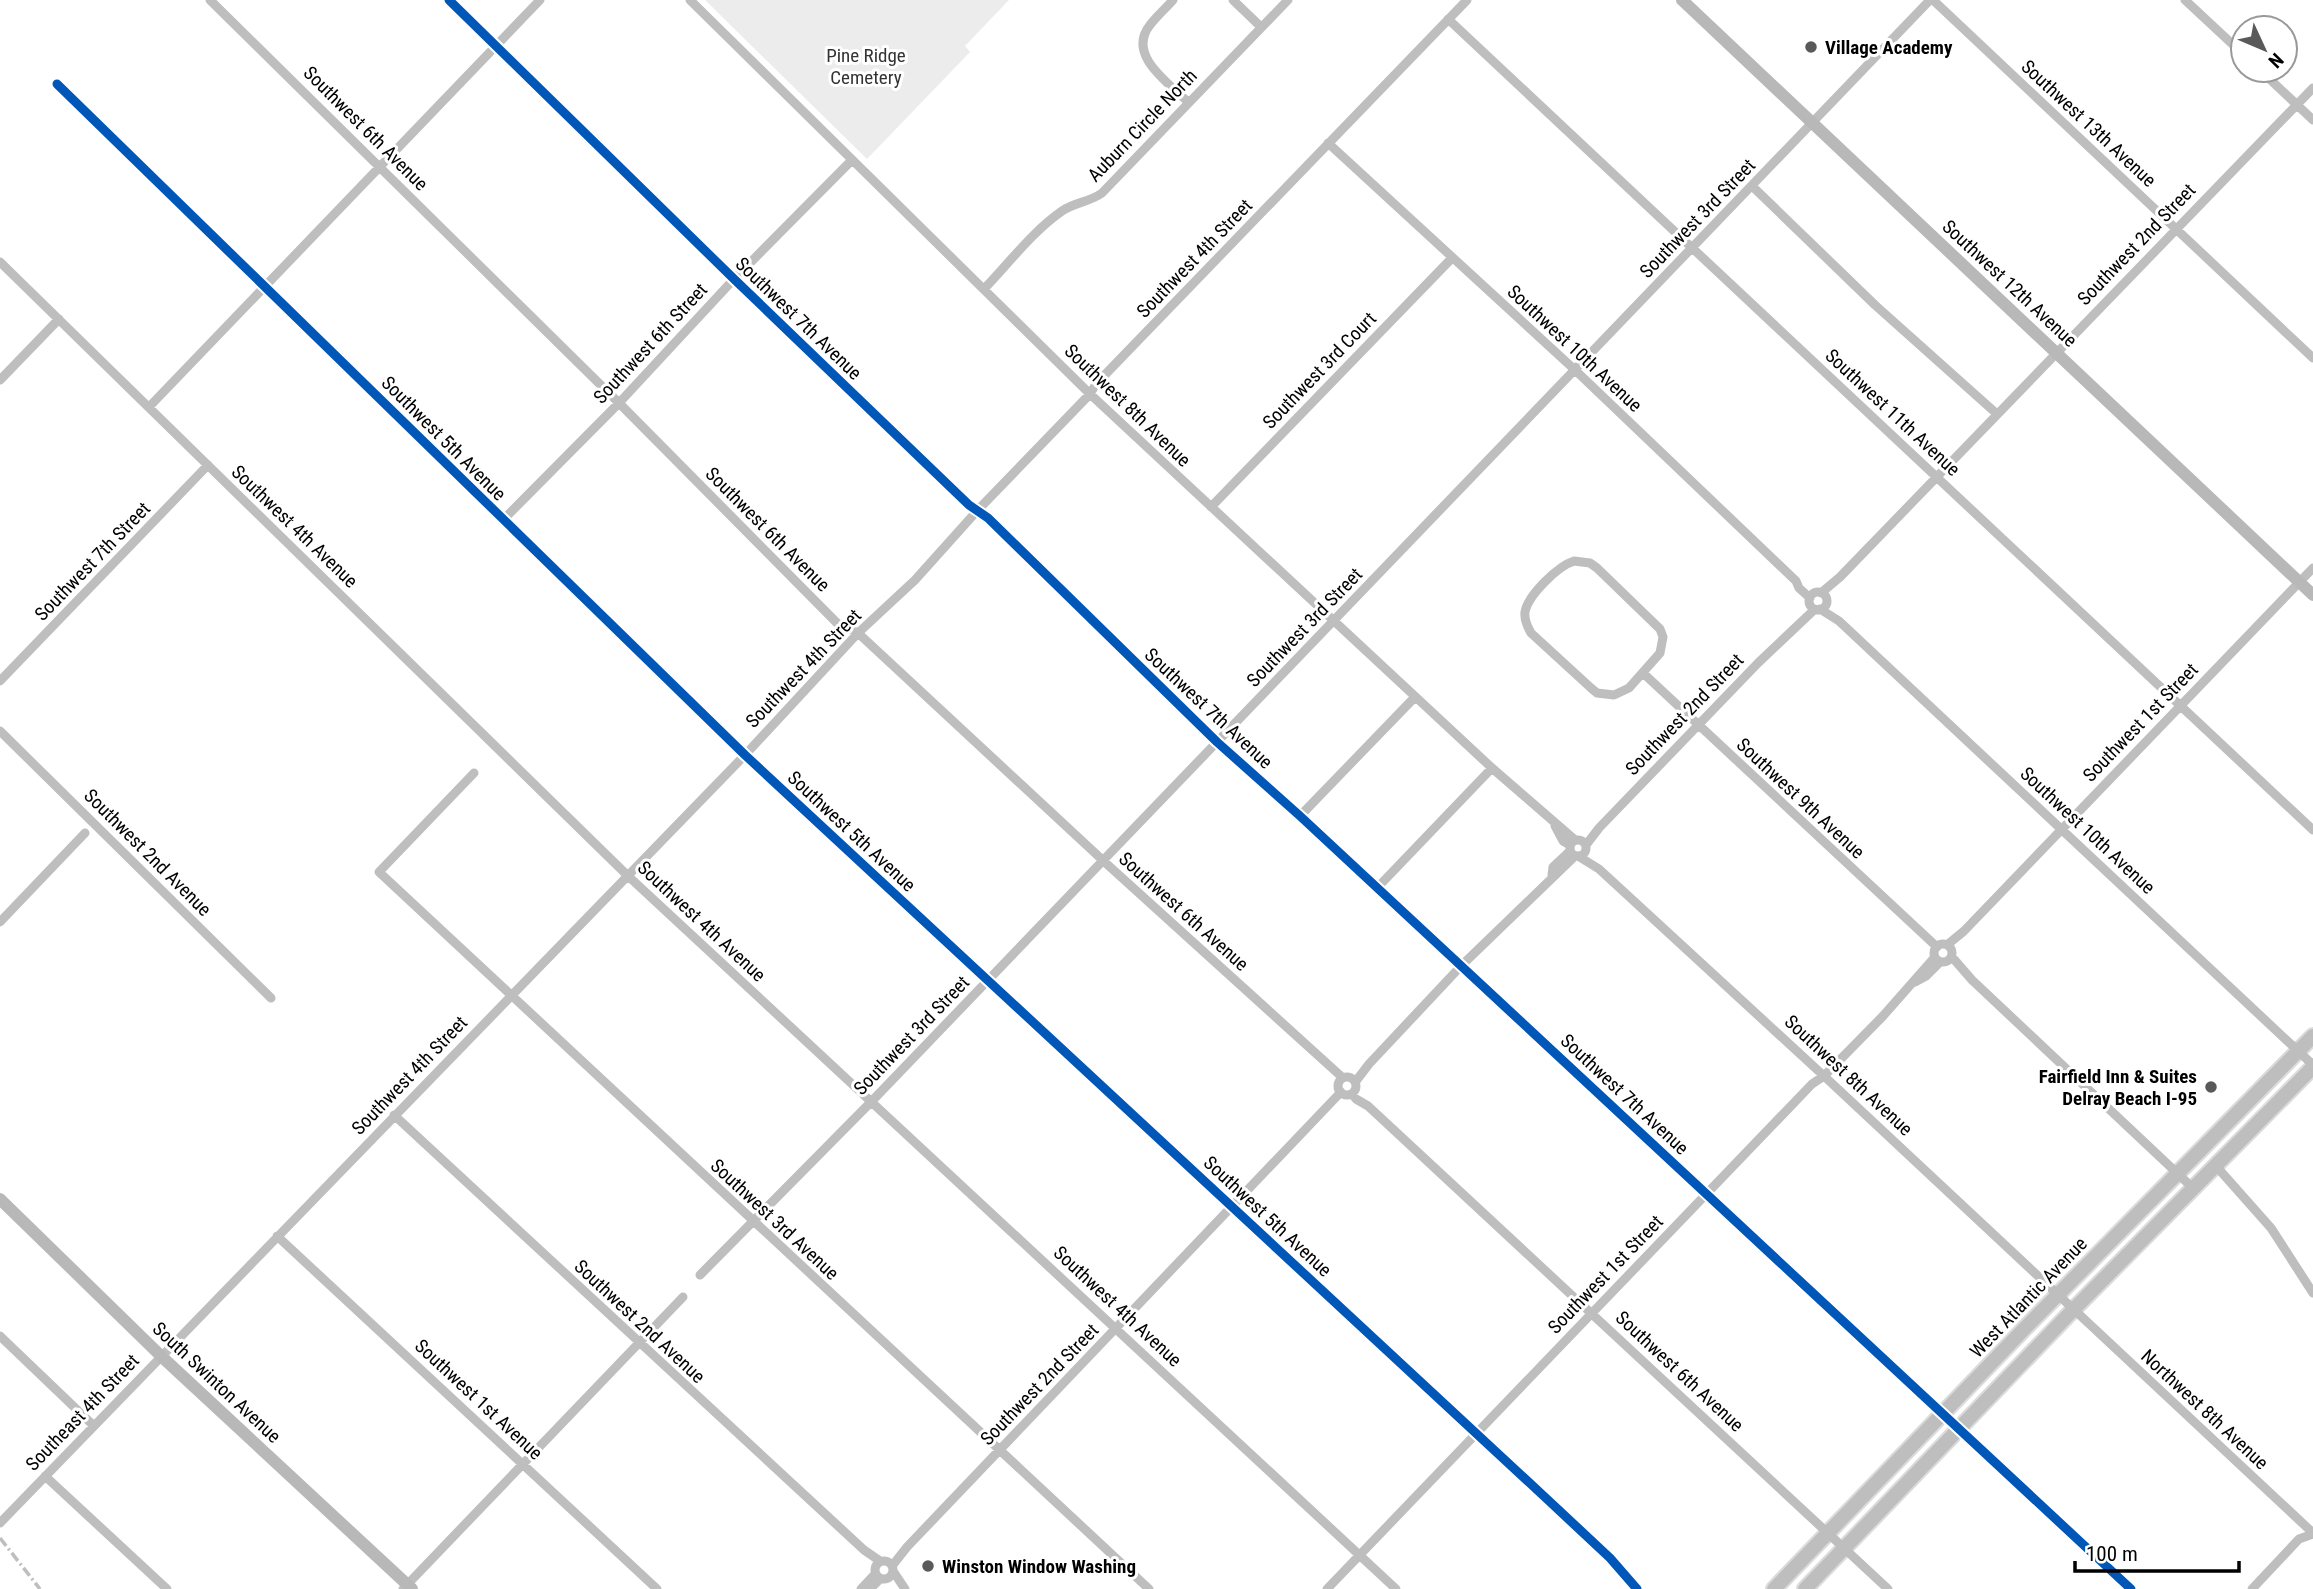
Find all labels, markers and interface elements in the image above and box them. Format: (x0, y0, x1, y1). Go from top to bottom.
north arrow (2229, 14, 2299, 84)
place label: Village Academy (1825, 36, 1953, 59)
marker: Village Academy (1803, 39, 1819, 55)
park label: Pine Ridge Cemetery (826, 44, 906, 89)
text: N (2264, 48, 2288, 73)
street label: Southwest 13th Avenue (2016, 55, 2161, 192)
street label: Southwest 6th Avenue (299, 61, 433, 195)
street label: Auburn Circle North (1083, 64, 1202, 186)
street label: Southwest 3rd Street (1635, 154, 1760, 283)
street label: Southwest 2nd Street (2072, 179, 2200, 310)
street label: Southwest 4th Street (1132, 194, 1257, 323)
street label: Southwest 12th Avenue (1937, 215, 2082, 352)
street label: Southwest 7th Avenue (731, 252, 867, 385)
street label: Southwest 6th Street (589, 278, 712, 408)
street label: Southwest 10th Avenue (1502, 280, 1647, 417)
street label: Southwest 3rd Court (1258, 307, 1381, 434)
street label: Southwest 8th Avenue (1060, 339, 1196, 472)
street label: Southwest 11th Avenue (1820, 344, 1965, 481)
street label: Southwest 5th Avenue (377, 371, 511, 505)
street label: Southwest 4th Avenue (227, 460, 363, 593)
street label: Southwest 6th Avenue (701, 462, 835, 596)
street label: Southwest 7th Street (30, 497, 155, 626)
street label: Southwest 3rd Street (1242, 563, 1367, 692)
street label: Southwest 4th Street (741, 604, 866, 733)
street label: Southwest 7th Avenue (1140, 643, 1277, 774)
street label: Southwest 2nd Street (1620, 649, 1748, 780)
street label: Southwest 1st Street (2078, 658, 2203, 786)
street label: Southwest 9th Avenue (1732, 733, 1869, 864)
street label: Southwest 10th Avenue (2015, 762, 2160, 899)
street label: Southwest 5th Avenue (783, 766, 920, 897)
street label: Southwest 2nd Avenue (79, 784, 216, 921)
street label: Southwest 6th Avenue (1114, 847, 1253, 976)
street label: Southwest 4th Avenue (633, 856, 770, 987)
street label: Southwest 3rd Street (849, 971, 974, 1100)
street label: Southwest 8th Avenue (1780, 1010, 1917, 1141)
street label: Southwest 4th Street (347, 1011, 472, 1140)
street label: Southwest 7th Avenue (1556, 1029, 1693, 1160)
place label: Fairfield Inn & Suites Delray Beach I-95 (2039, 1065, 2197, 1110)
marker: Fairfield Inn & Suites Delray Beach I-95 (2203, 1079, 2219, 1095)
street label: Southwest 5th Avenue (1199, 1151, 1336, 1282)
street label: Southwest 3rd Avenue (706, 1154, 844, 1285)
street label: Southwest 1st Street (1543, 1210, 1668, 1338)
street label: West Atlantic Avenue (1965, 1232, 2092, 1362)
street label: Southwest 4th Avenue (1049, 1241, 1186, 1372)
street label: Southwest 2nd Avenue (570, 1255, 710, 1388)
street label: Southwest 6th Avenue (1611, 1306, 1748, 1437)
street label: South Swinton Avenue (148, 1317, 286, 1448)
street label: Southwest 2nd Street (975, 1319, 1103, 1450)
street label: Southwest 1st Avenue (410, 1334, 547, 1464)
street label: Northwest 8th Avenue (2136, 1345, 2273, 1474)
street label: Southeast 4th Street (21, 1349, 144, 1475)
scale bar (2075, 1530, 2240, 1574)
text: 100 m (2086, 1542, 2138, 1566)
place label: Winston Window Washing (942, 1555, 1136, 1578)
marker: Winston Window Washing (920, 1558, 936, 1574)

